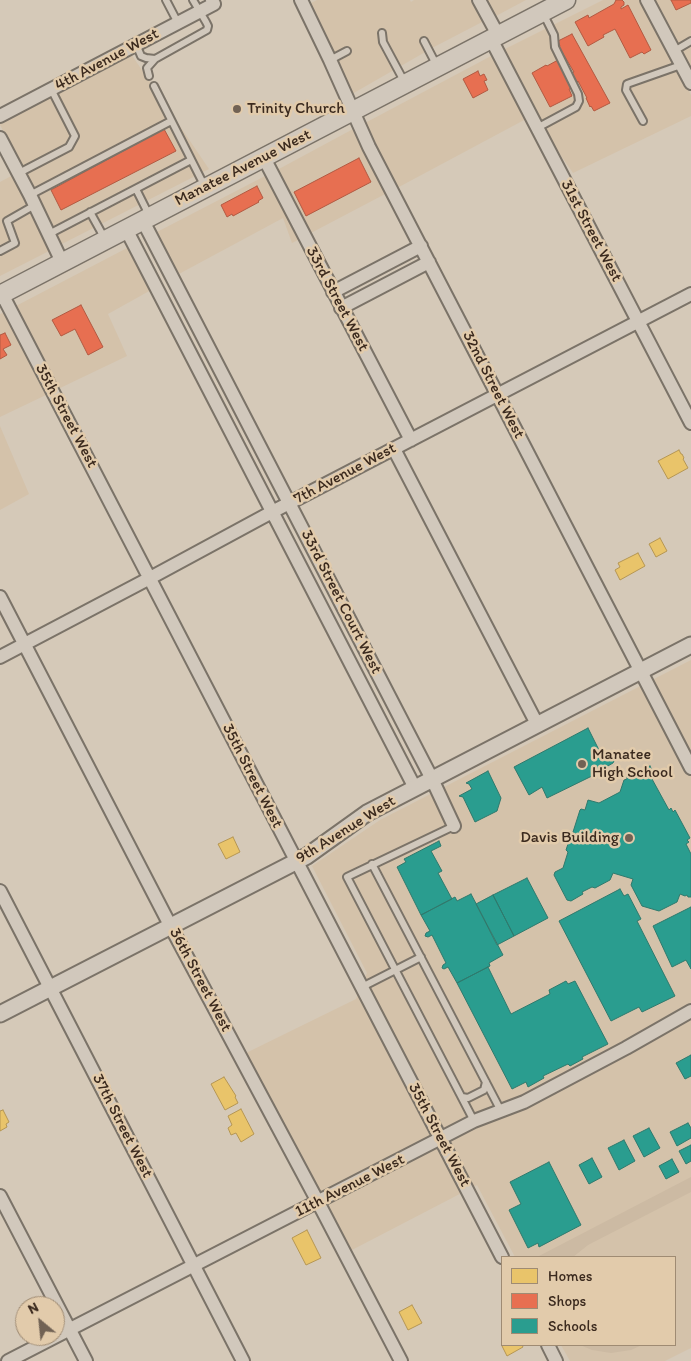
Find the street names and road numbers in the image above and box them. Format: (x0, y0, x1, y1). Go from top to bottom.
street label: 4th Avenue West (52, 25, 162, 95)
street label: Manatee Avenue West (172, 125, 314, 211)
street label: 31st Street West (556, 177, 626, 285)
street label: 33rd Street West (301, 243, 373, 355)
street label: 32nd Street West (458, 328, 528, 442)
street label: 35th Street West (31, 361, 101, 471)
street label: 7th Avenue West (291, 439, 399, 509)
street label: 33rd Street Court West (296, 527, 386, 677)
street label: 35th Street West (217, 721, 287, 831)
street label: 9th Avenue West (293, 792, 399, 868)
street label: 36th Street West (165, 925, 235, 1035)
street label: 37th Street West (88, 1071, 156, 1181)
street label: 35th Street West (404, 1080, 474, 1190)
street label: 11th Avenue West (292, 1150, 408, 1222)

